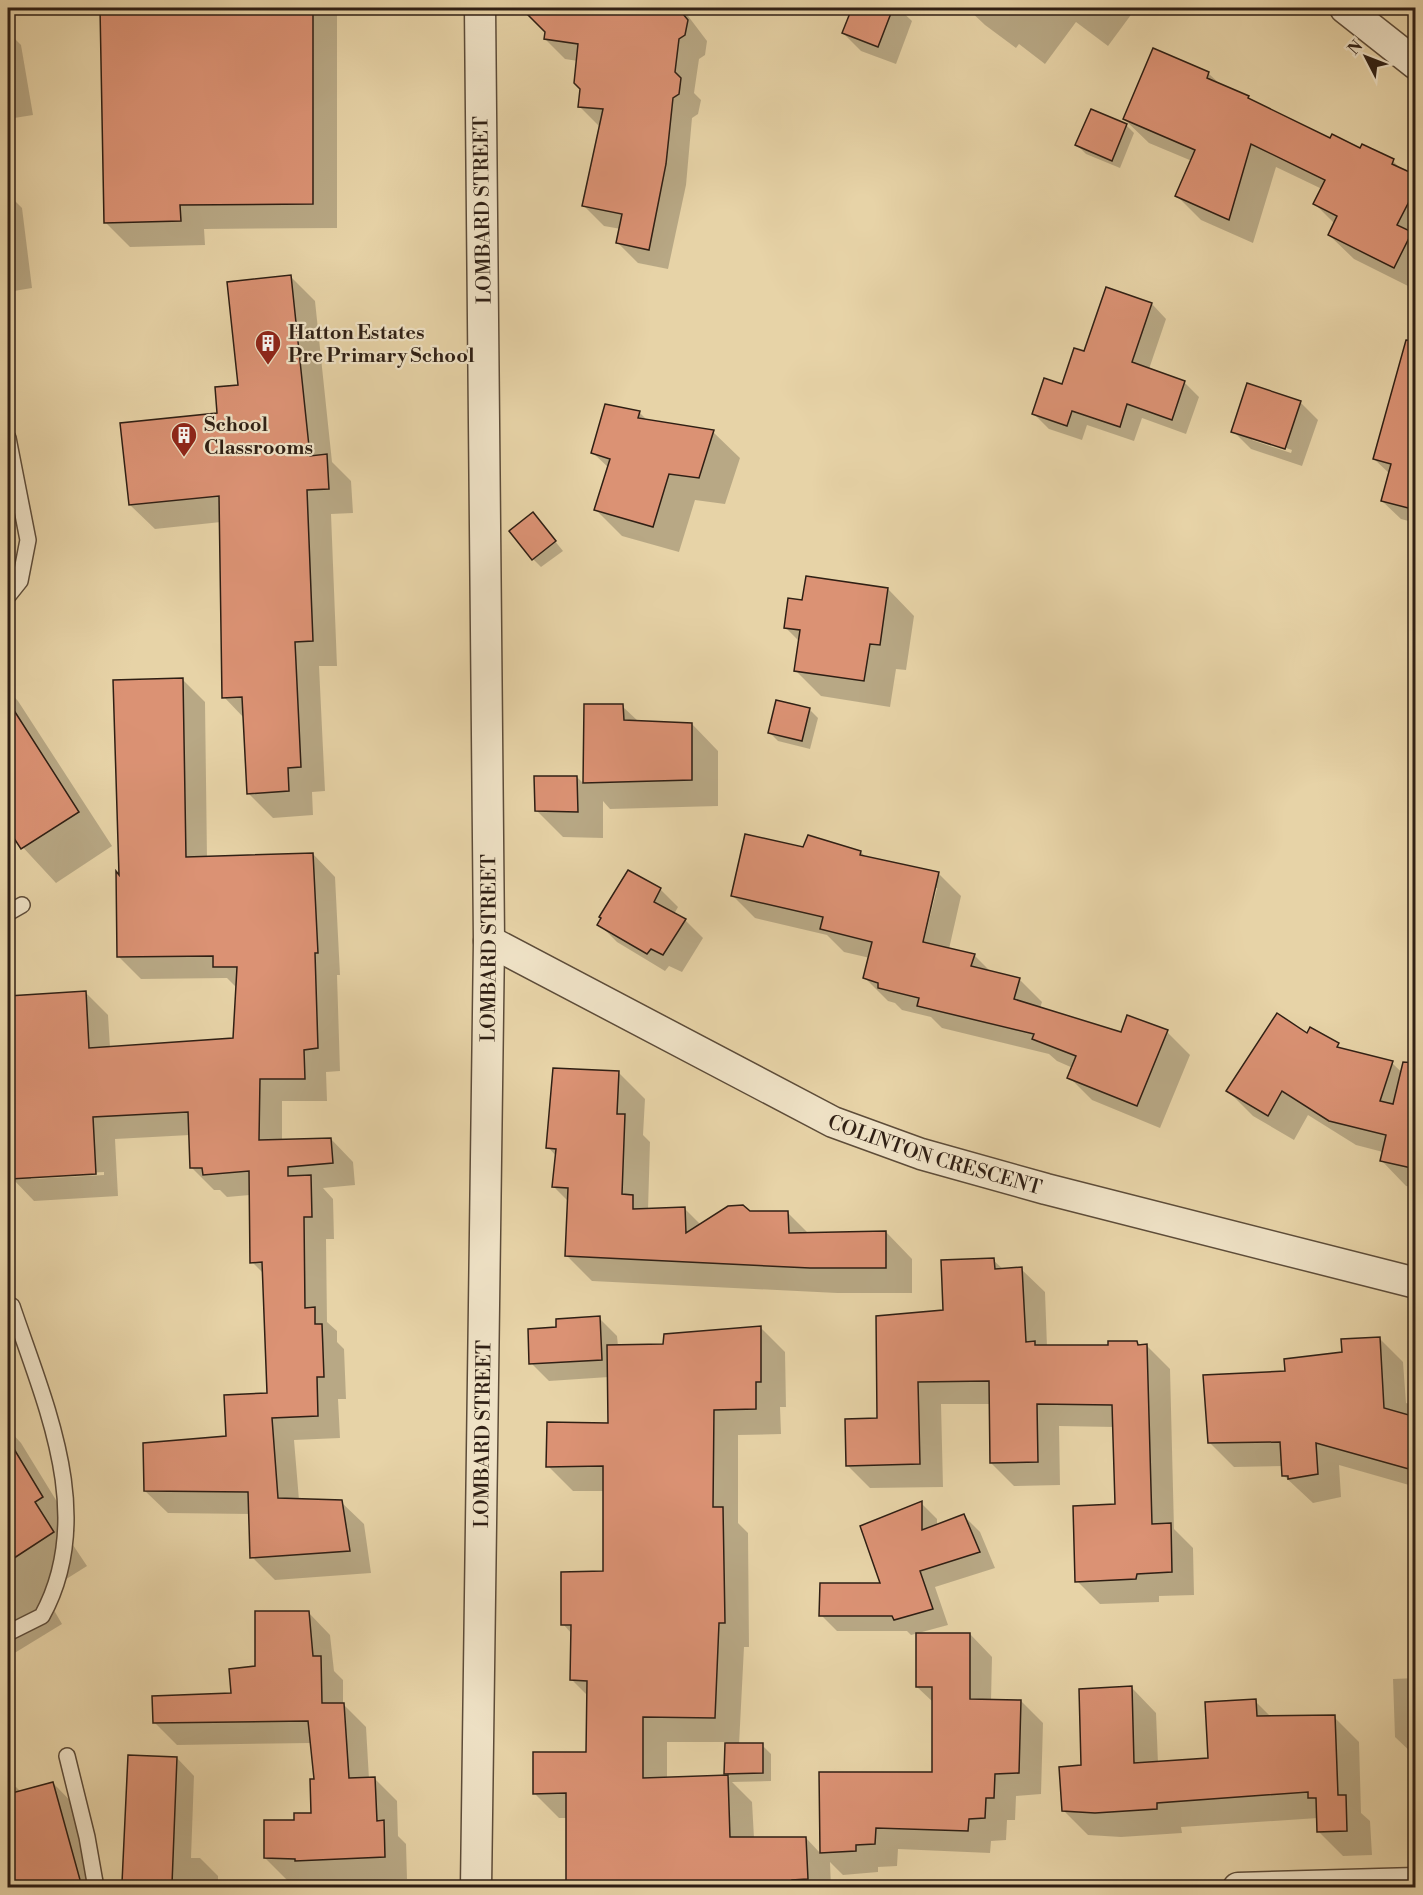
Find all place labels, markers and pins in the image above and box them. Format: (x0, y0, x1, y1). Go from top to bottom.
place label: Hatton Estates Pre Primary School (288, 321, 475, 369)
building icon: Hatton Estates Pre Primary School (253, 328, 283, 366)
place label: School Classrooms (204, 413, 313, 461)
building icon: School Classrooms (169, 420, 199, 458)

